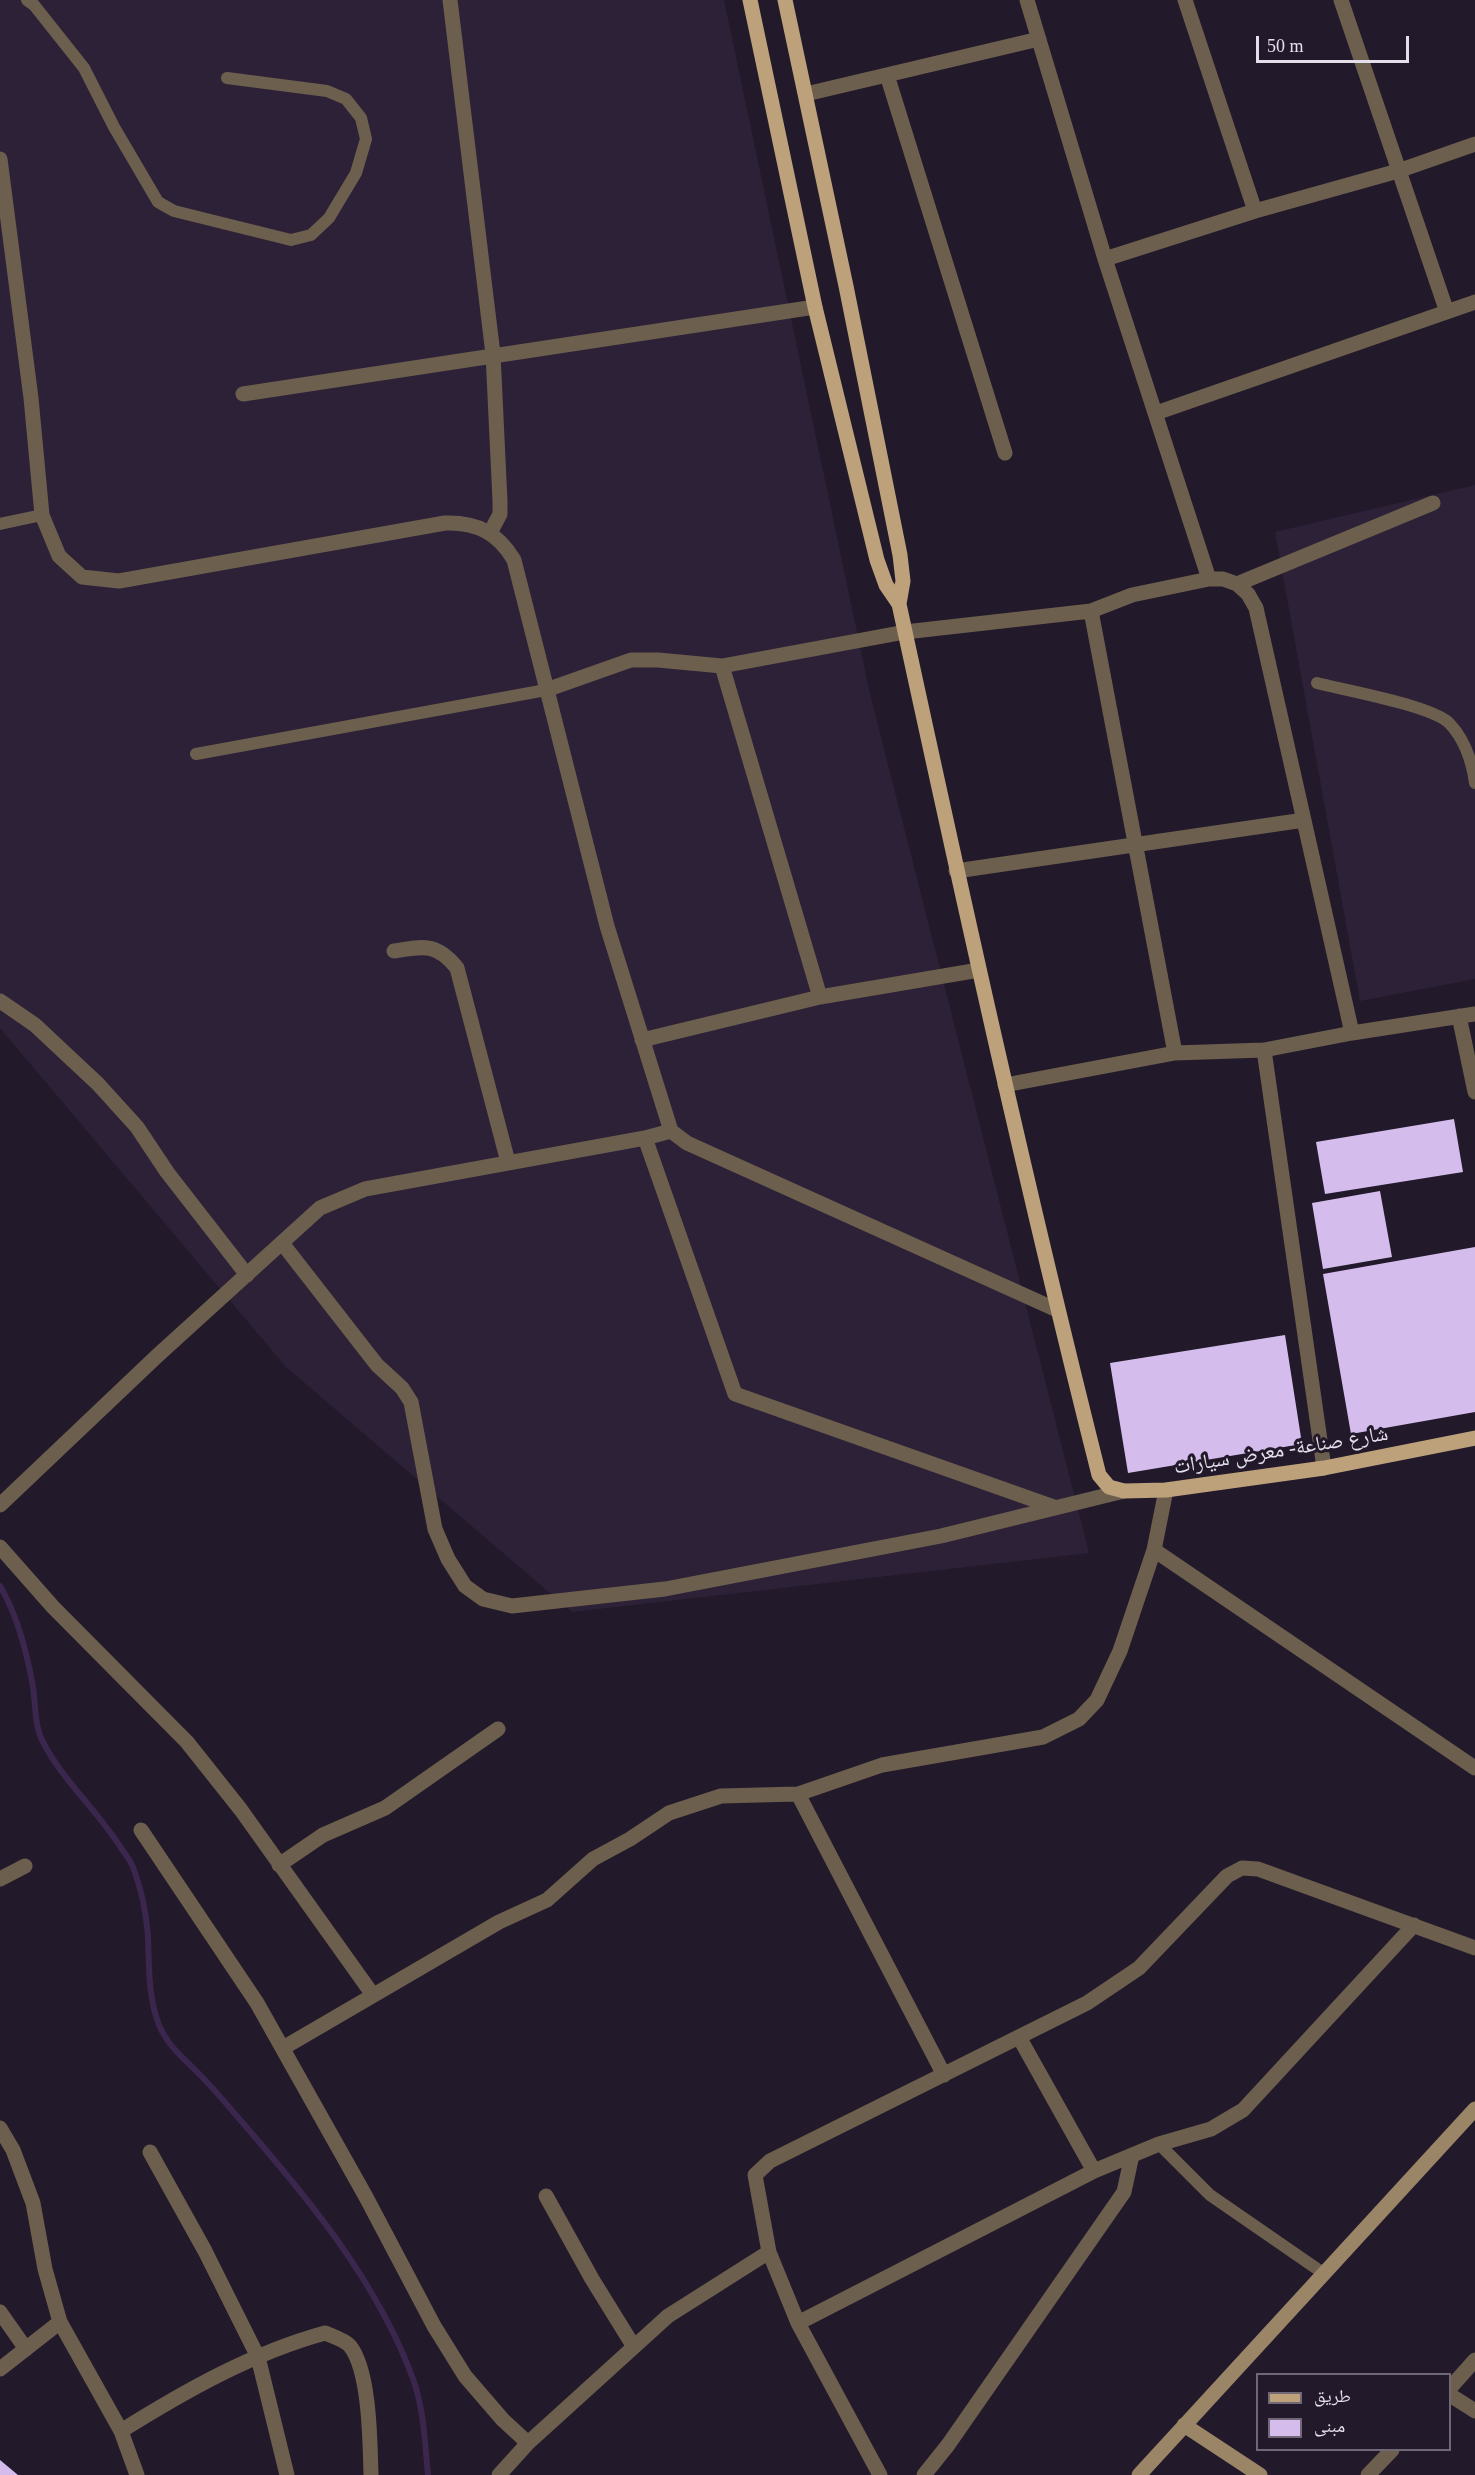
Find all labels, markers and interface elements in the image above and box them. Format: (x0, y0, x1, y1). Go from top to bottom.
scale bar (1259, 24, 1412, 62)
text: 50 m (1267, 36, 1304, 56)
street label: شارع صناعة- معرض سيارات (1172, 1422, 1390, 1480)
legend (1256, 2373, 1451, 2451)
text: طريق (1314, 2386, 1351, 2406)
text: مبنى (1314, 2416, 1345, 2436)

